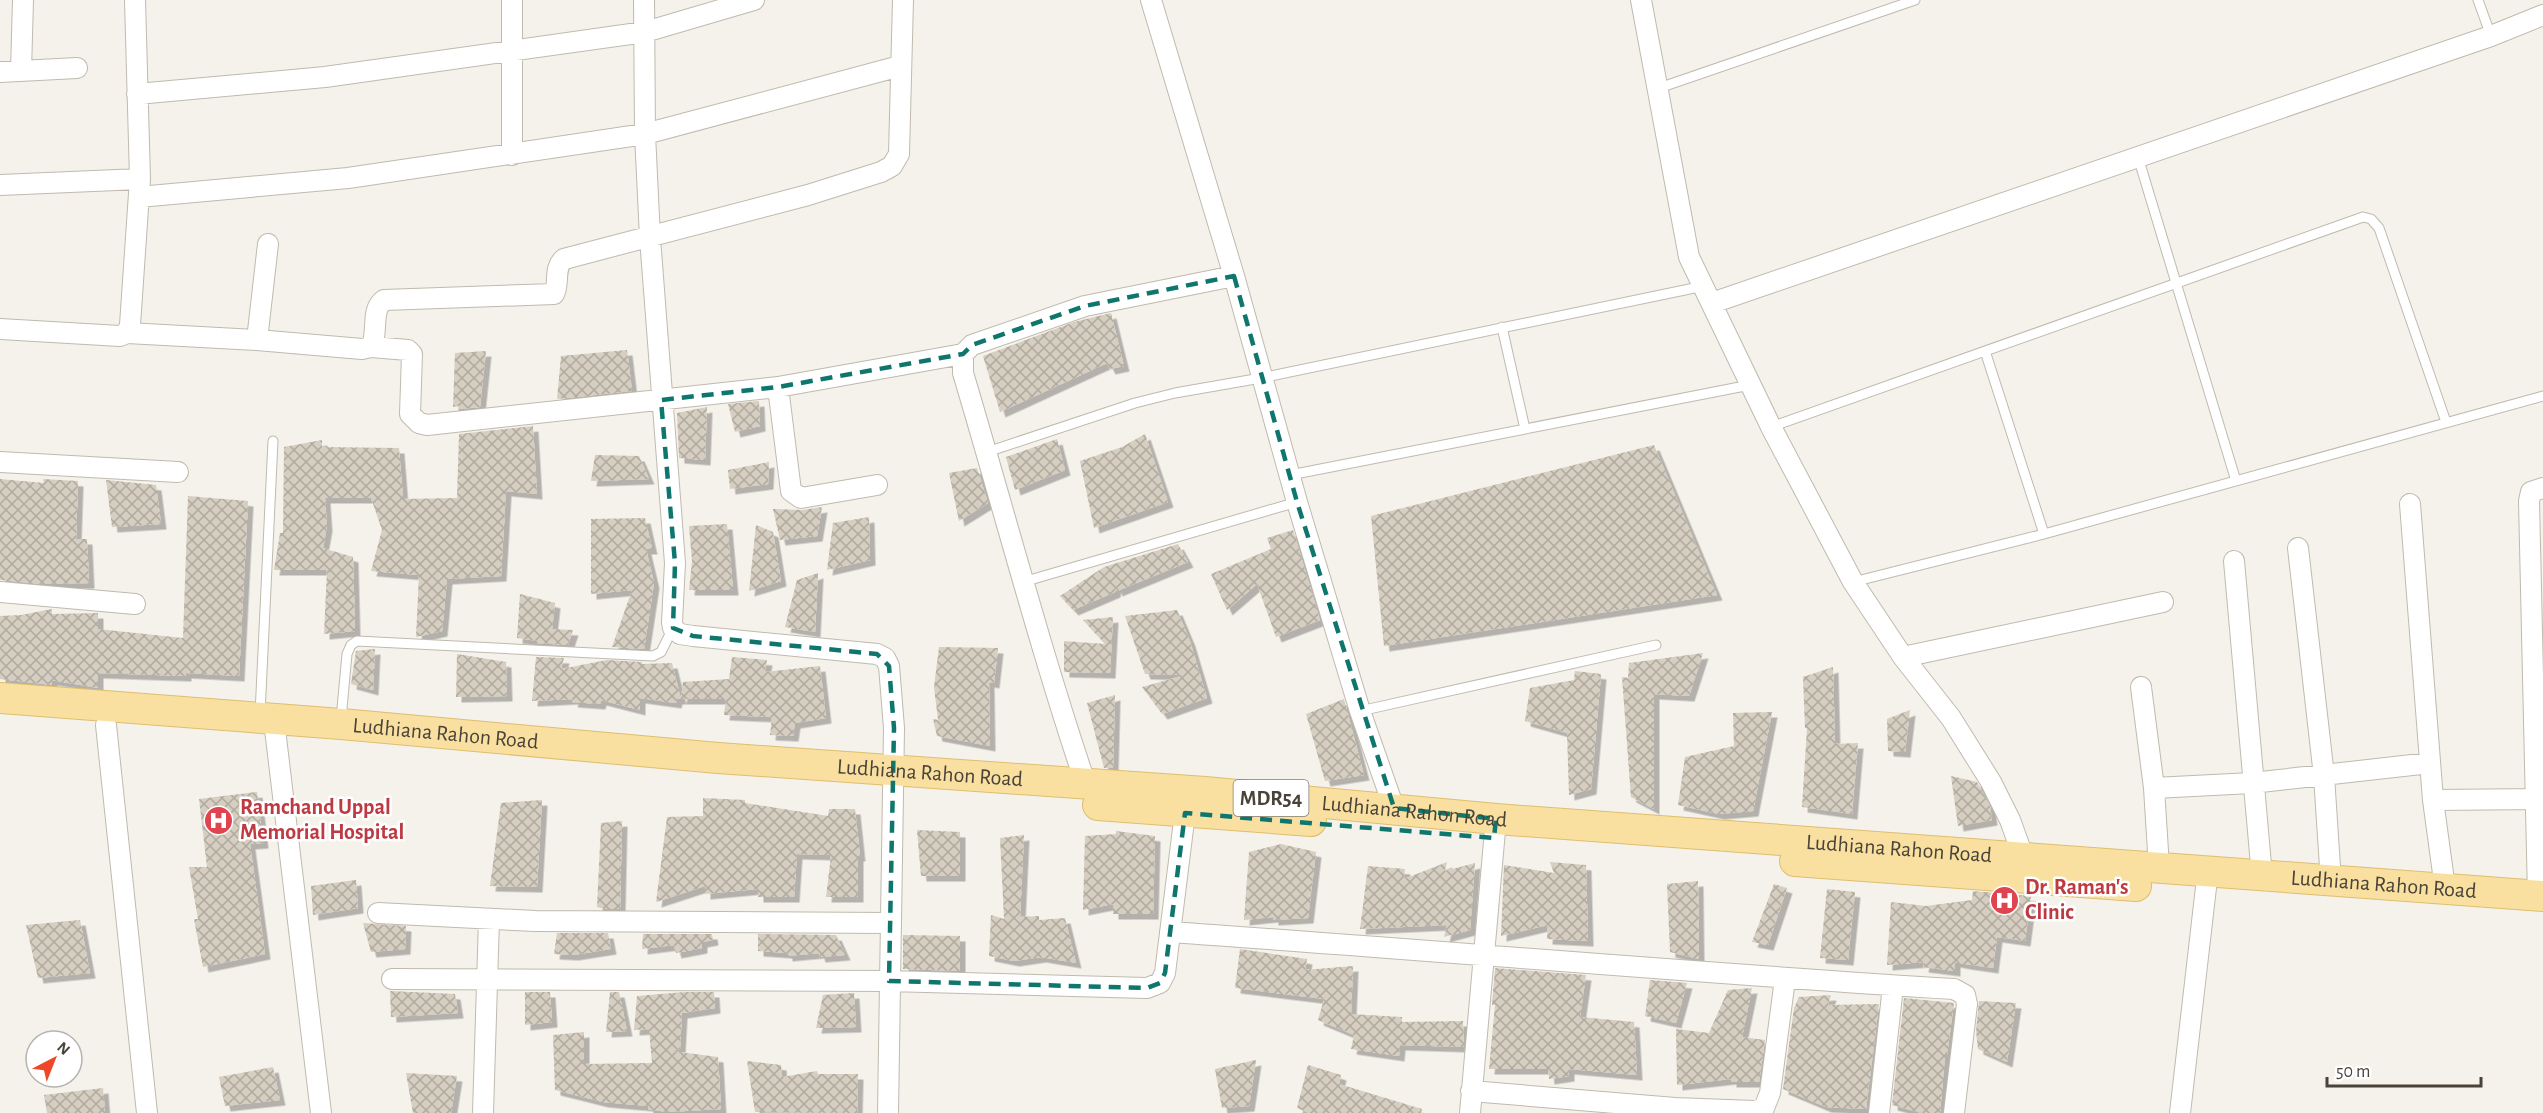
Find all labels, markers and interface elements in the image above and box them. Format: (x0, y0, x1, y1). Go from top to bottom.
street label: Ludhiana Rahon Road (352, 714, 539, 753)
street label: Ludhiana Rahon Road (836, 755, 1024, 790)
road number: MDR54 (1234, 780, 1308, 816)
street label: Ludhiana Rahon Road (1321, 792, 1508, 831)
place label: Ramchand Uppal Memorial Hospital (240, 796, 404, 843)
hospital icon: Ramchand Uppal Memorial Hospital (203, 804, 235, 836)
street label: Ludhiana Rahon Road (1805, 831, 1993, 866)
street label: Ludhiana Rahon Road (2290, 866, 2477, 902)
place label: Dr. Raman's Clinic (2025, 876, 2128, 923)
hospital icon: Dr. Raman's Clinic (1988, 884, 2020, 916)
north arrow (24, 1029, 84, 1089)
text: N (54, 1039, 73, 1058)
scale bar (2327, 1050, 2482, 1088)
text: 50 m (2336, 1063, 2370, 1081)

